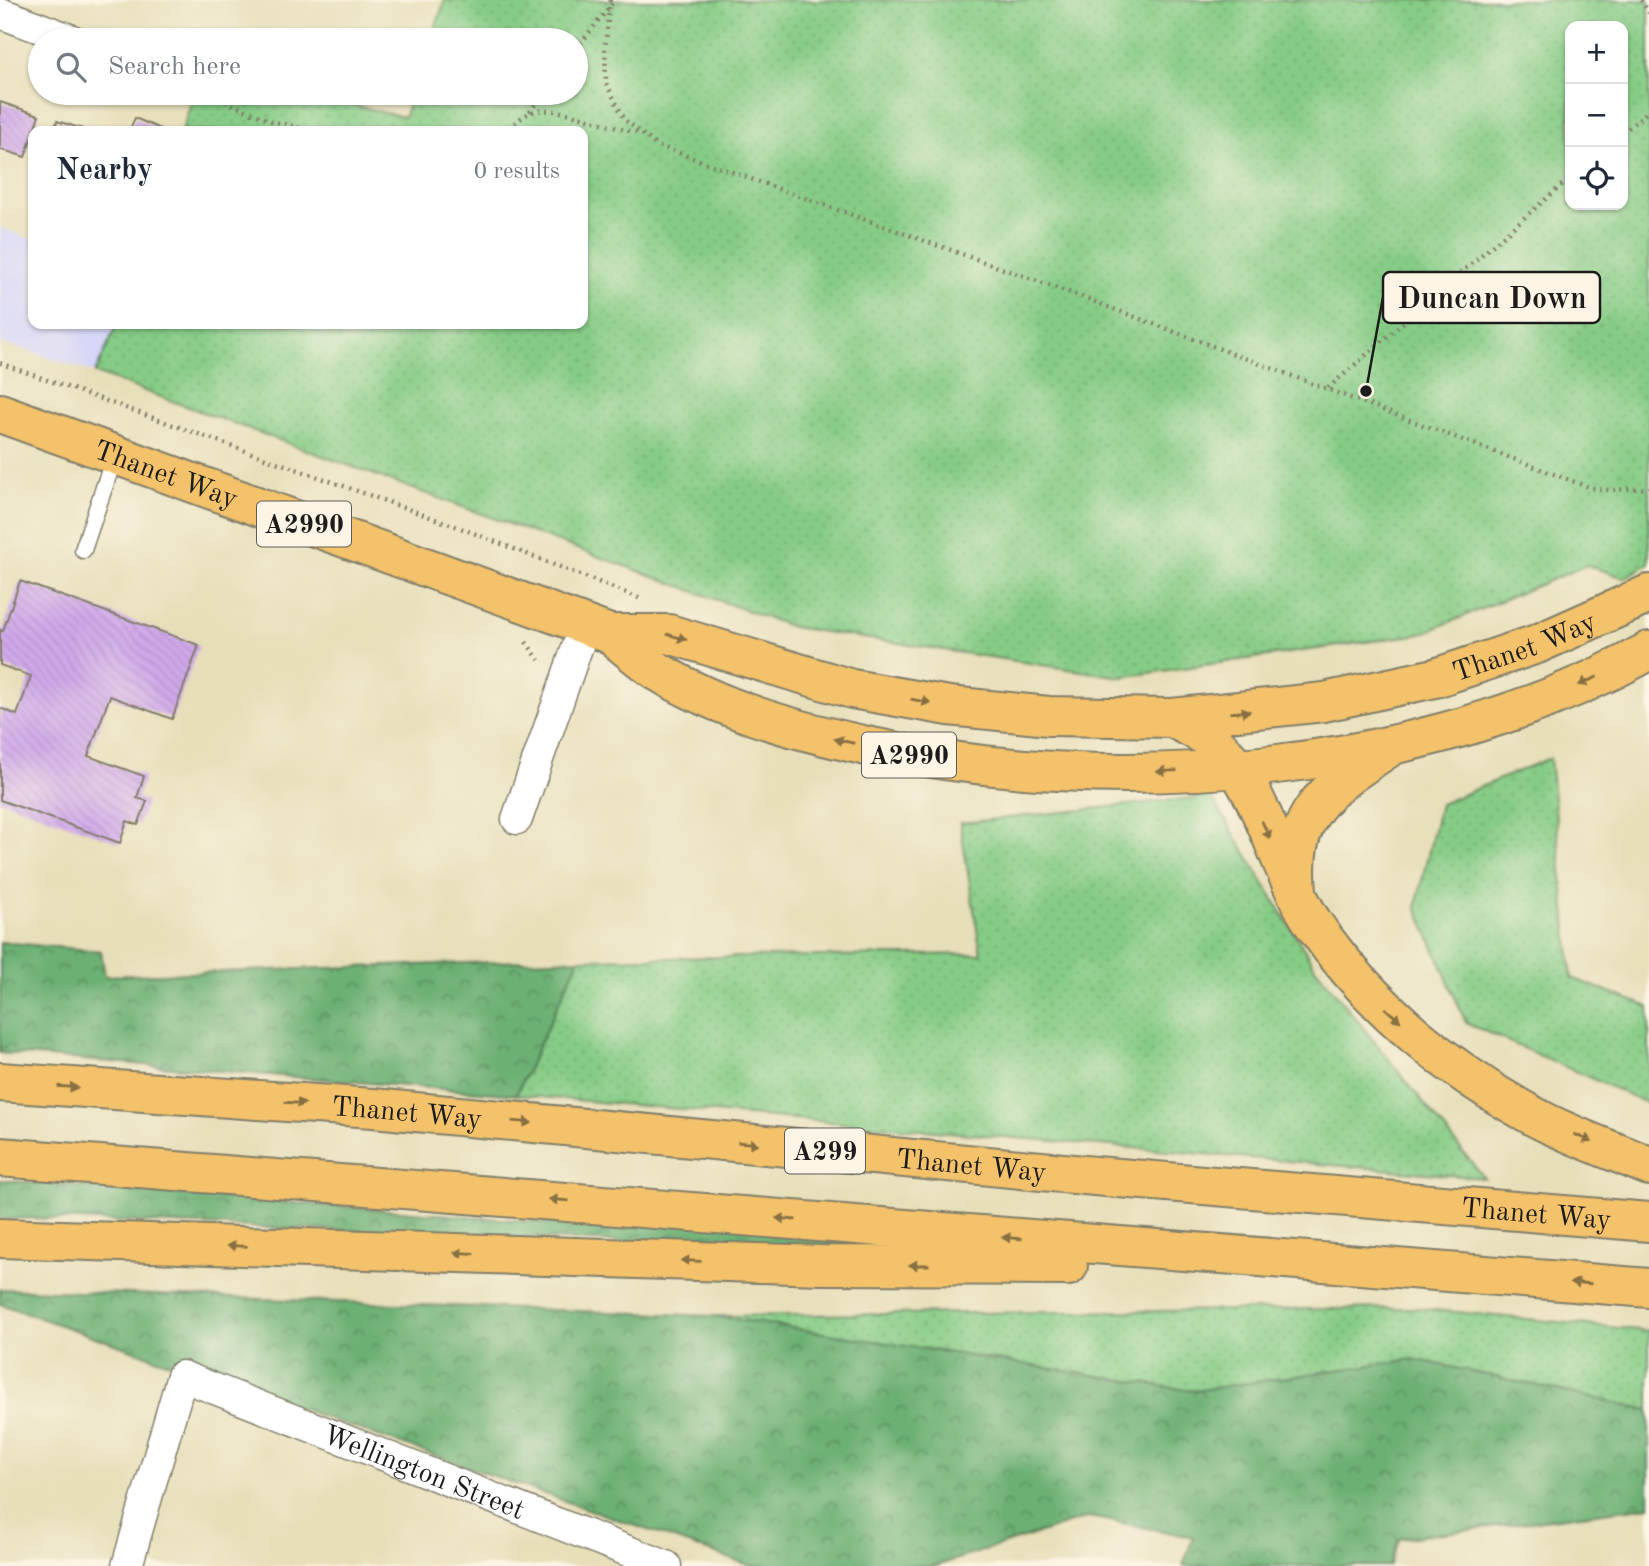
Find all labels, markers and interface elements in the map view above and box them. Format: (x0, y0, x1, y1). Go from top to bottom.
map controls (1565, 21, 1628, 210)
button: + (1565, 21, 1628, 84)
search box (28, 28, 588, 105)
icon: search (52, 48, 90, 86)
text: Search here (108, 54, 241, 80)
button: − (1565, 84, 1628, 147)
button: locate (1565, 147, 1628, 210)
text: Nearby (56, 156, 153, 186)
text: 0 results (474, 160, 560, 183)
callout: Duncan Down (1383, 272, 1600, 323)
text: Duncan Down (1397, 285, 1587, 315)
street label: Thanet Way (90, 437, 241, 515)
road number: A2990 (257, 502, 351, 546)
street label: Thanet Way (1450, 608, 1601, 688)
one-way arrow (667, 633, 688, 643)
one-way arrow (1578, 675, 1598, 687)
one-way arrow (910, 696, 932, 707)
one-way arrow (1229, 707, 1251, 718)
road number: A2990 (862, 733, 956, 778)
one-way arrow (833, 735, 855, 746)
one-way arrow (1156, 766, 1178, 777)
one-way arrow (1261, 819, 1272, 840)
one-way arrow (1385, 1007, 1402, 1023)
one-way arrow (57, 1082, 79, 1093)
street label: Thanet Way (331, 1094, 483, 1135)
one-way arrow (284, 1097, 306, 1108)
one-way arrow (511, 1117, 533, 1128)
road number: A299 (785, 1128, 865, 1174)
one-way arrow (1573, 1133, 1594, 1144)
one-way arrow (737, 1138, 759, 1149)
street label: Thanet Way (895, 1146, 1048, 1188)
one-way arrow (548, 1194, 570, 1205)
street label: Thanet Way (1460, 1195, 1613, 1236)
one-way arrow (774, 1213, 796, 1224)
one-way arrow (1001, 1232, 1023, 1243)
one-way arrow (225, 1240, 247, 1251)
one-way arrow (453, 1248, 475, 1259)
one-way arrow (680, 1255, 702, 1266)
one-way arrow (907, 1259, 929, 1271)
one-way arrow (1570, 1277, 1592, 1288)
street label: Wellington Street (318, 1422, 528, 1526)

